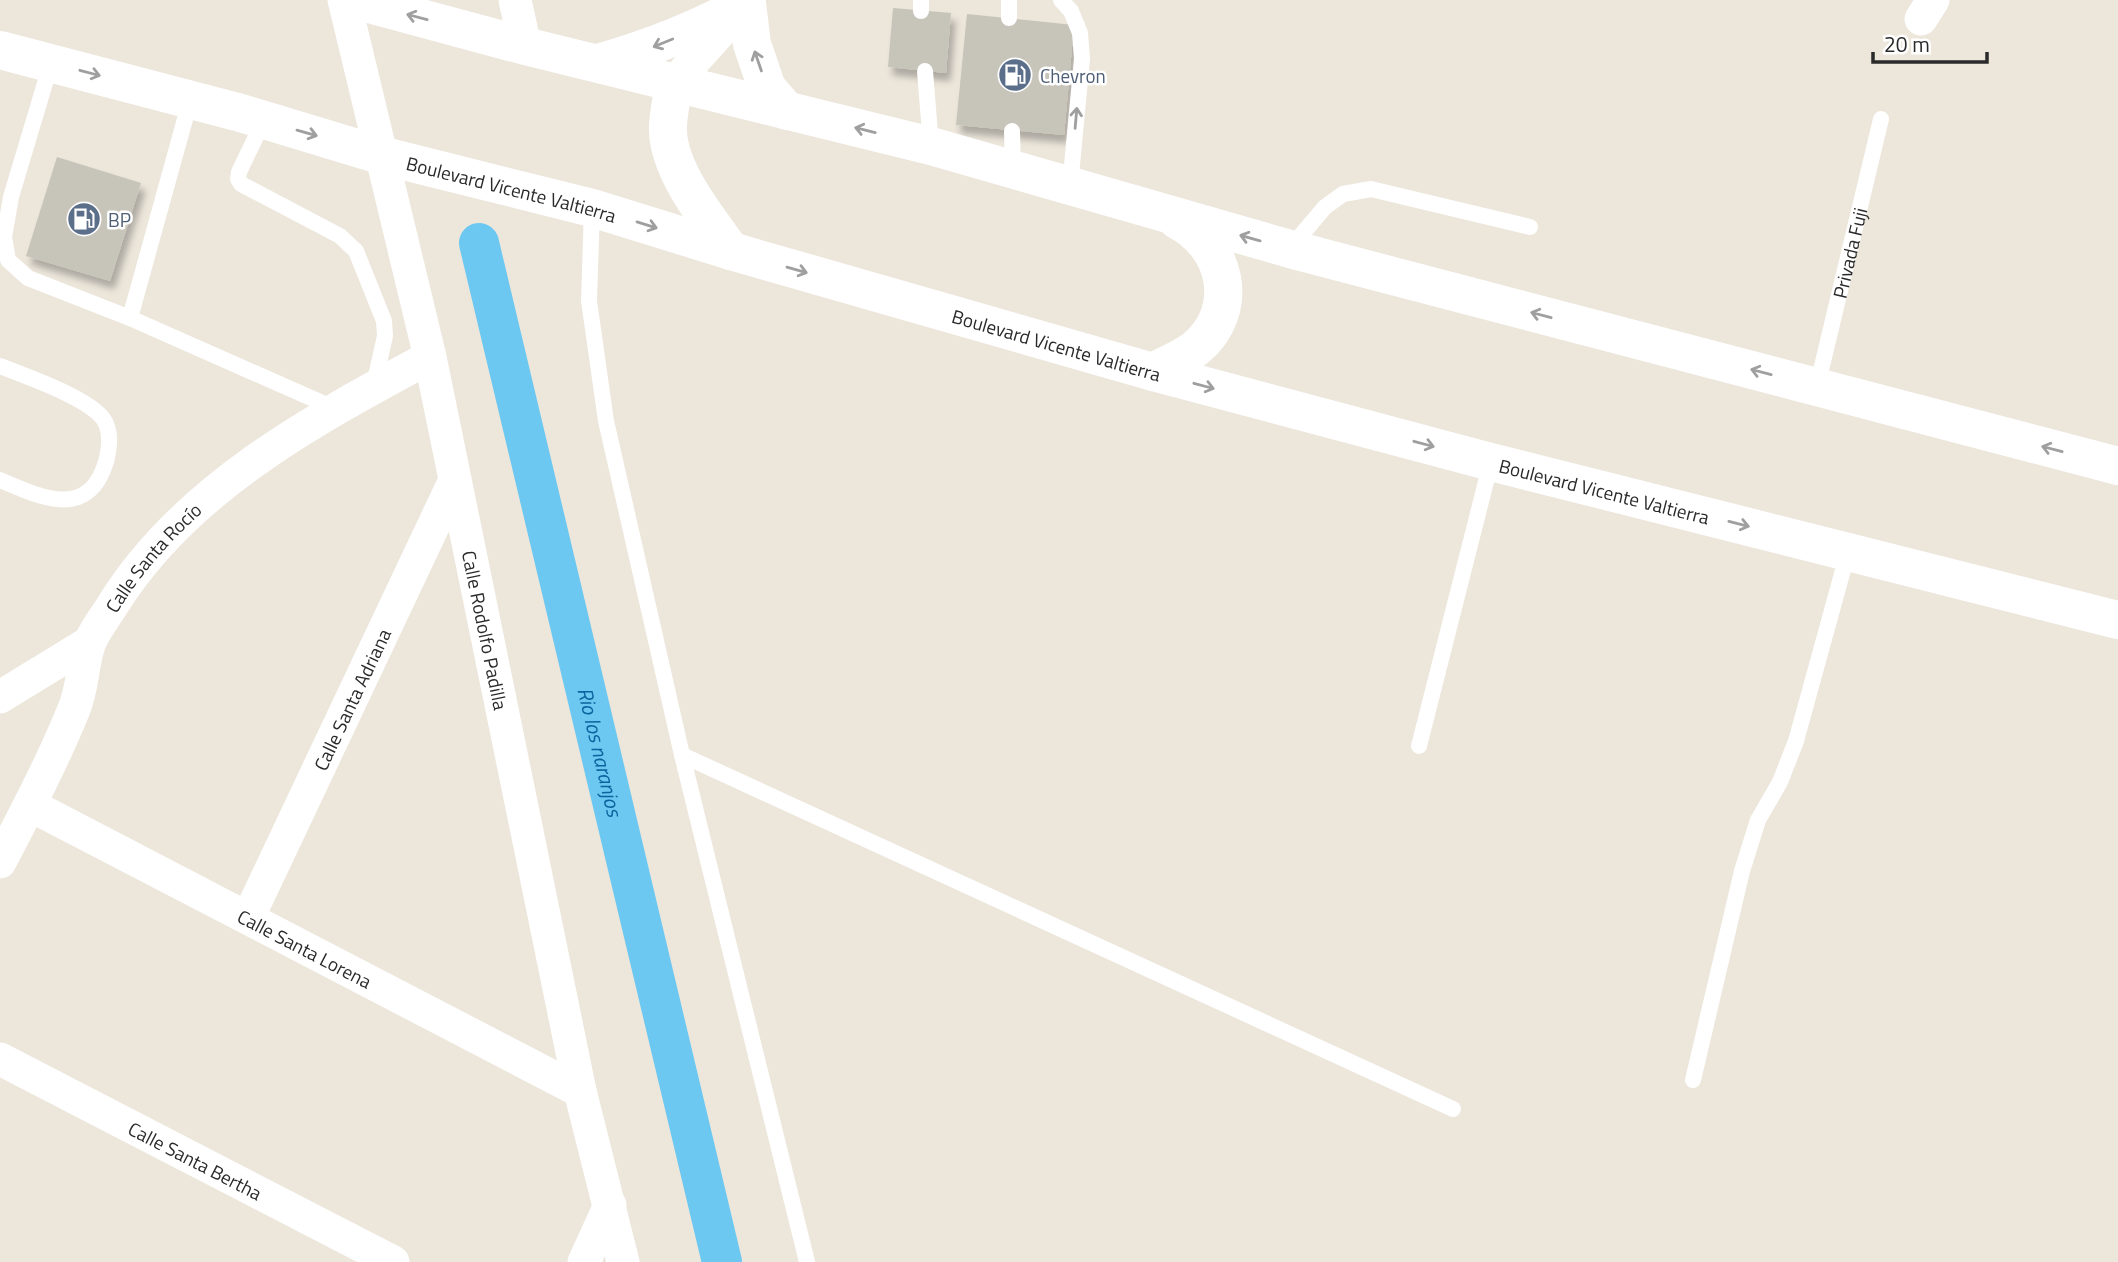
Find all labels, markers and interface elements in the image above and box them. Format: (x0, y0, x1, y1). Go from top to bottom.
one-way arrow (406, 10, 429, 23)
scale bar (1873, 21, 1987, 65)
text: 20 m (1884, 28, 1930, 60)
one-way arrow (653, 37, 675, 50)
one-way arrow (751, 50, 763, 72)
fuel station icon: Chevron (996, 56, 1034, 94)
place label: Chevron (1040, 61, 1106, 90)
one-way arrow (79, 68, 101, 81)
one-way arrow (1070, 107, 1083, 130)
one-way arrow (854, 123, 877, 136)
one-way arrow (295, 127, 317, 140)
street label: Boulevard Vicente Valtierra (403, 148, 621, 229)
fuel station icon: BP (65, 200, 103, 238)
street label: Privada Fuji (1824, 204, 1874, 301)
place label: BP (108, 205, 131, 234)
one-way arrow (636, 220, 658, 233)
one-way arrow (1239, 231, 1261, 244)
one-way arrow (785, 265, 807, 278)
street label: Boulevard Vicente Valtierra (949, 301, 1165, 388)
one-way arrow (1530, 308, 1553, 321)
one-way arrow (1750, 365, 1773, 378)
one-way arrow (1192, 380, 1215, 393)
one-way arrow (1412, 438, 1435, 451)
one-way arrow (2041, 441, 2063, 454)
street label: Boulevard Vicente Valtierra (1496, 450, 1713, 531)
street label: Calle Santa Rocío (97, 495, 207, 618)
one-way arrow (1728, 518, 1750, 531)
street label: Calle Rodolfo Padilla (455, 548, 516, 713)
street label: Calle Santa Adriana (305, 623, 398, 775)
water label: Rio los naranjos (569, 684, 632, 821)
street label: Calle Santa Lorena (233, 901, 378, 995)
street label: Calle Santa Bertha (123, 1113, 268, 1207)

